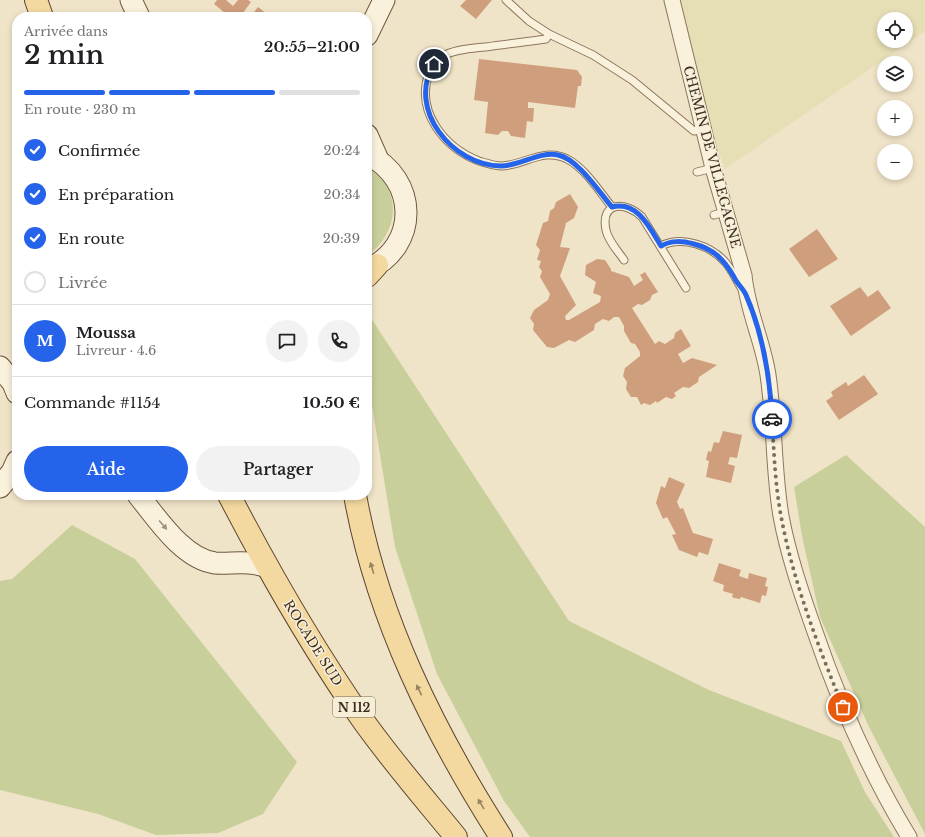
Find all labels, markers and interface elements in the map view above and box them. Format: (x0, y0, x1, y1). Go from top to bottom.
map controls (877, 12, 913, 180)
button: locate (877, 12, 913, 48)
text: Arrivée dans (24, 23, 108, 40)
text: 20:55–21:00 (264, 37, 360, 56)
text: 2 min (24, 39, 104, 71)
pin (417, 47, 451, 81)
icon: home (423, 53, 445, 75)
button: layers (877, 56, 913, 92)
street label: CHEMIN DE VILLEGAGNE (679, 64, 745, 250)
button: + (877, 100, 913, 136)
text: En route · 230 m (24, 101, 136, 118)
icon: check (24, 139, 46, 161)
text: Confirmée (58, 141, 140, 160)
text: 20:24 (323, 142, 360, 159)
button: − (877, 144, 913, 180)
icon: check (24, 183, 46, 205)
text: En préparation (58, 185, 174, 204)
text: 20:34 (323, 186, 360, 203)
icon: check (24, 227, 46, 249)
text: En route (58, 229, 125, 248)
text: 20:39 (323, 230, 360, 247)
text: Livrée (58, 273, 107, 292)
button: chat (266, 320, 308, 362)
button: phone (318, 320, 360, 362)
text: Moussa (76, 323, 136, 342)
text: M (36, 331, 54, 350)
text: Livreur · 4.6 (76, 342, 156, 359)
text: Commande #1154 (24, 393, 160, 412)
text: 10.50 € (303, 393, 360, 412)
courier (752, 399, 792, 439)
icon: car (761, 408, 783, 430)
button: Aide (24, 446, 188, 492)
button: Partager (196, 446, 360, 492)
one-way arrow (159, 519, 168, 530)
one-way arrow (369, 562, 375, 574)
street label: ROCADE SUD (280, 597, 346, 689)
one-way arrow (415, 684, 422, 695)
pin (826, 690, 860, 724)
icon: bag (832, 696, 854, 718)
road number: N 112 (333, 697, 375, 717)
one-way arrow (478, 798, 485, 810)

